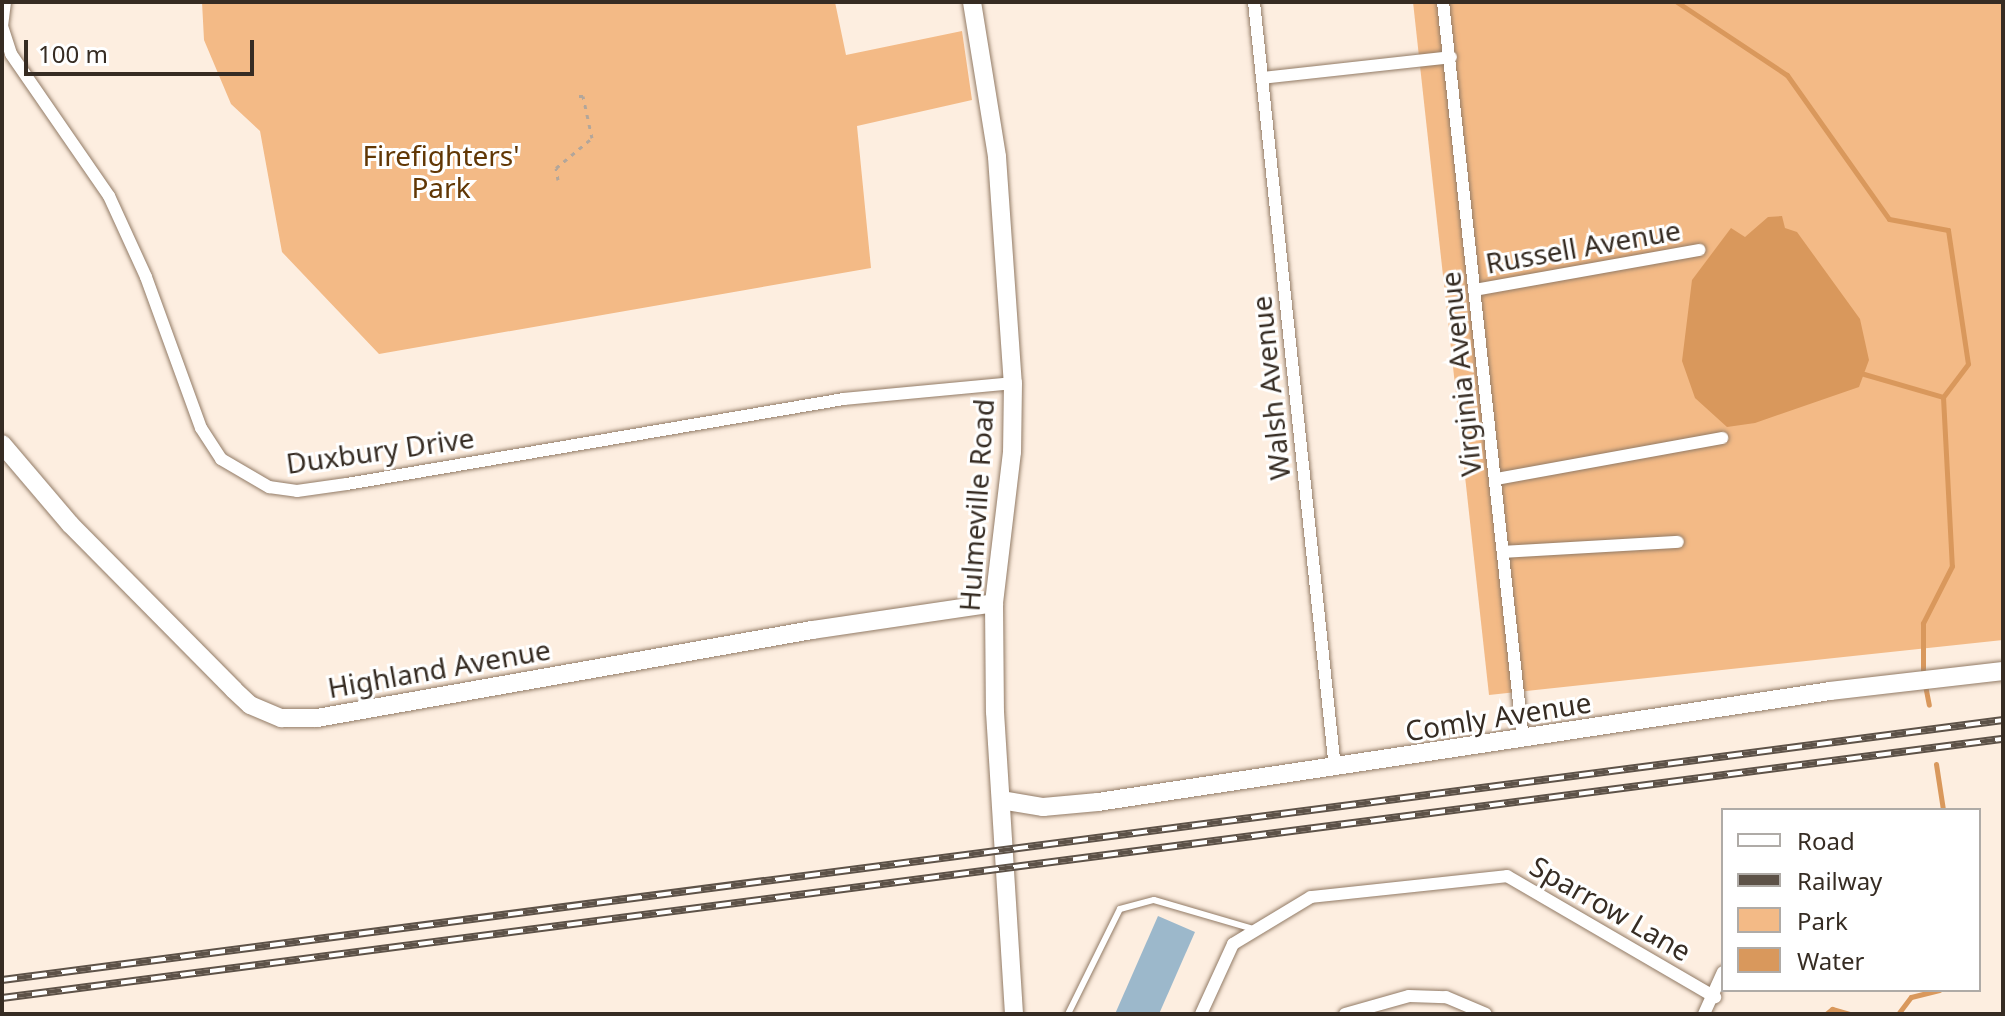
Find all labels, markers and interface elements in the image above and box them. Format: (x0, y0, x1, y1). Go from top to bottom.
scale bar (28, 24, 258, 74)
text: 100 m (38, 37, 108, 70)
park label: Firefighters' Park (362, 138, 520, 204)
street label: Russell Avenue (1483, 212, 1683, 280)
street label: Virginia Avenue (1433, 270, 1487, 478)
street label: Walsh Avenue (1244, 294, 1296, 482)
street label: Hulmeville Road (952, 398, 1000, 612)
street label: Duxbury Drive (284, 420, 476, 480)
street label: Highland Avenue (325, 632, 553, 704)
street label: Comly Avenue (1403, 685, 1593, 747)
legend (1721, 808, 1981, 992)
text: Road (1797, 824, 1855, 857)
street label: Sparrow Lane (1525, 848, 1697, 968)
text: Railway (1797, 864, 1882, 897)
text: Park (1797, 904, 1848, 937)
text: Water (1797, 944, 1864, 977)

